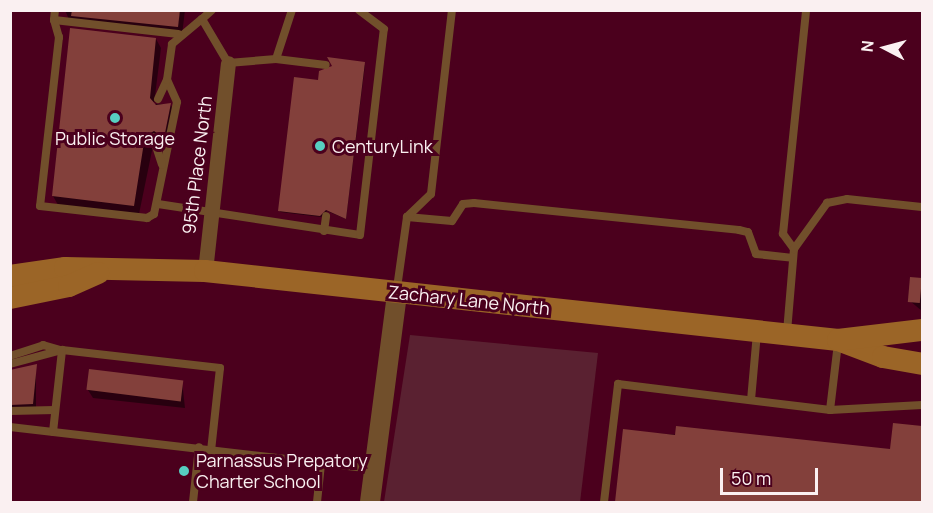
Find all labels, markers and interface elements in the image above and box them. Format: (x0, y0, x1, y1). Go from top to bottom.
north arrow (855, 18, 915, 78)
text: N (856, 39, 879, 53)
street label: 95th Place North (178, 95, 216, 235)
marker: Public Storage (108, 111, 122, 125)
place label: Public Storage (55, 127, 175, 149)
place label: CenturyLink (332, 135, 433, 157)
marker: CenturyLink (313, 139, 327, 153)
street label: Zachary Lane North (387, 281, 551, 319)
place label: Parnassus Prepatory Charter School (196, 450, 368, 492)
scale bar (723, 456, 820, 494)
marker: Parnassus Prepatory Charter School (177, 464, 191, 478)
text: 50 m (731, 466, 771, 490)

